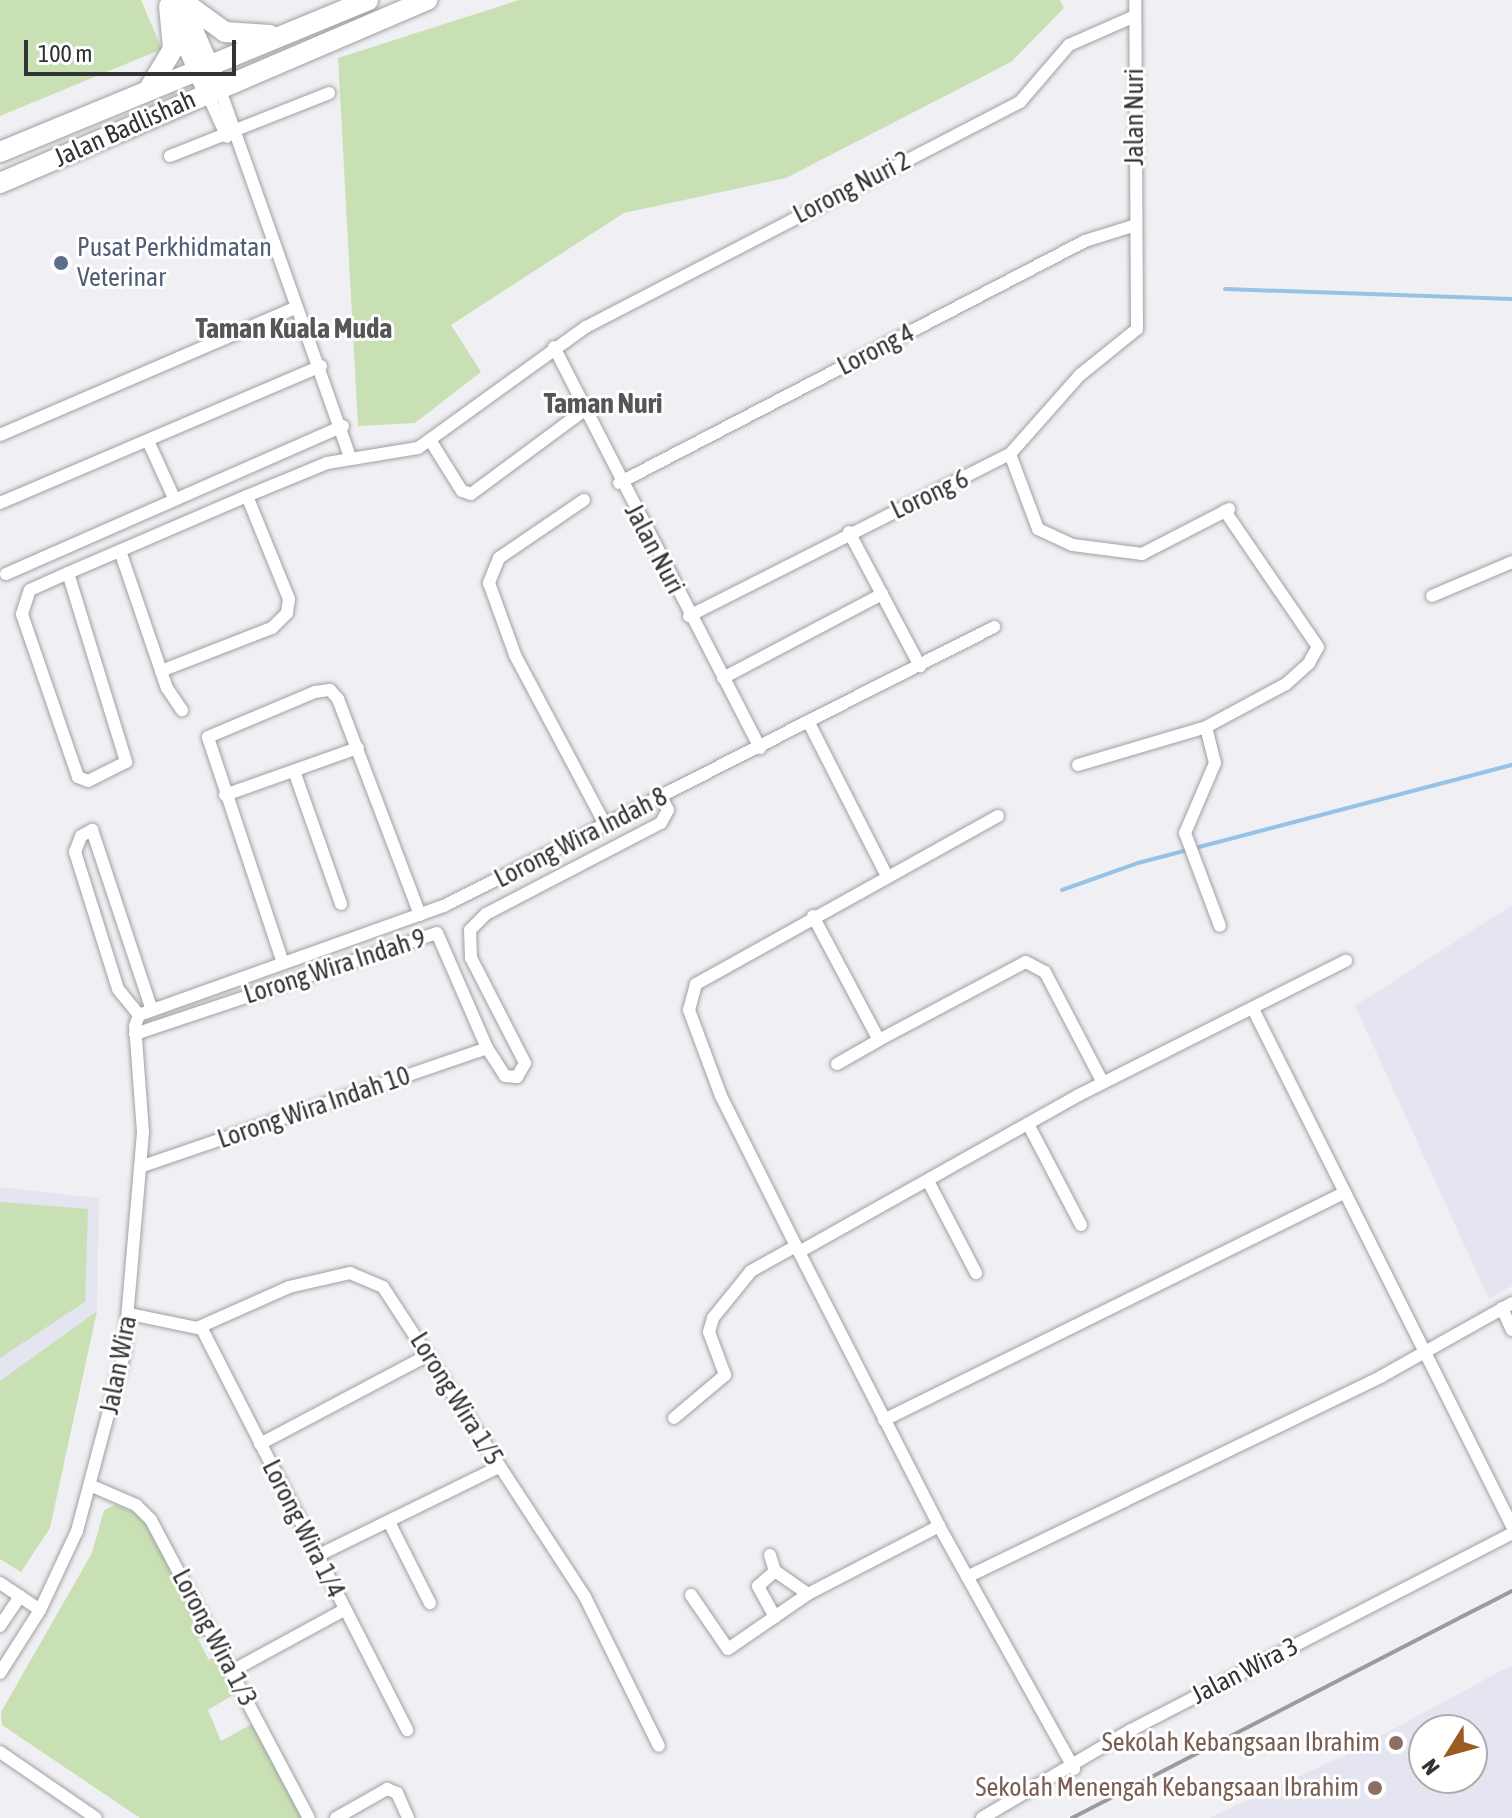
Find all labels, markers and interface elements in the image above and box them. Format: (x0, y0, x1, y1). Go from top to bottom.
scale bar (28, 24, 240, 74)
text: 100 m (38, 40, 92, 67)
street label: Jalan Nuri (1119, 68, 1151, 166)
street label: Jalan Badlishah (49, 84, 201, 174)
street label: Lorong Nuri 2 (788, 145, 916, 231)
place label: Pusat Perkhidmatan Veterinar (77, 232, 272, 294)
marker: Pusat Perkhidmatan Veterinar (52, 254, 70, 272)
district label: Taman Kuala Muda (196, 311, 392, 345)
street label: Lorong 4 (833, 318, 919, 382)
district label: Taman Nuri (544, 386, 662, 420)
street label: Lorong 6 (886, 464, 974, 526)
street label: Jalan Nuri (617, 499, 691, 599)
street label: Lorong Wira Indah 8 (490, 781, 672, 895)
street label: Lorong Wira Indah 9 (240, 923, 430, 1011)
street label: Lorong Wira Indah 10 (214, 1060, 414, 1156)
street label: Jalan Wira (94, 1313, 144, 1417)
street label: Lorong Wira 1/5 (403, 1327, 509, 1471)
street label: Lorong Wira 1/4 (255, 1455, 351, 1603)
street label: Lorong Wira 1/3 (165, 1564, 263, 1712)
street label: Jalan Wira 3 (1187, 1631, 1303, 1711)
north arrow (1408, 1714, 1488, 1794)
place label: Sekolah Kebangsaan Ibrahim (1102, 1727, 1380, 1759)
marker: Sekolah Kebangsaan Ibrahim (1387, 1734, 1405, 1752)
text: N (1416, 1754, 1445, 1780)
place label: Sekolah Menengah Kebangsaan Ibrahim (976, 1772, 1359, 1804)
marker: Sekolah Menengah Kebangsaan Ibrahim (1366, 1779, 1384, 1797)

